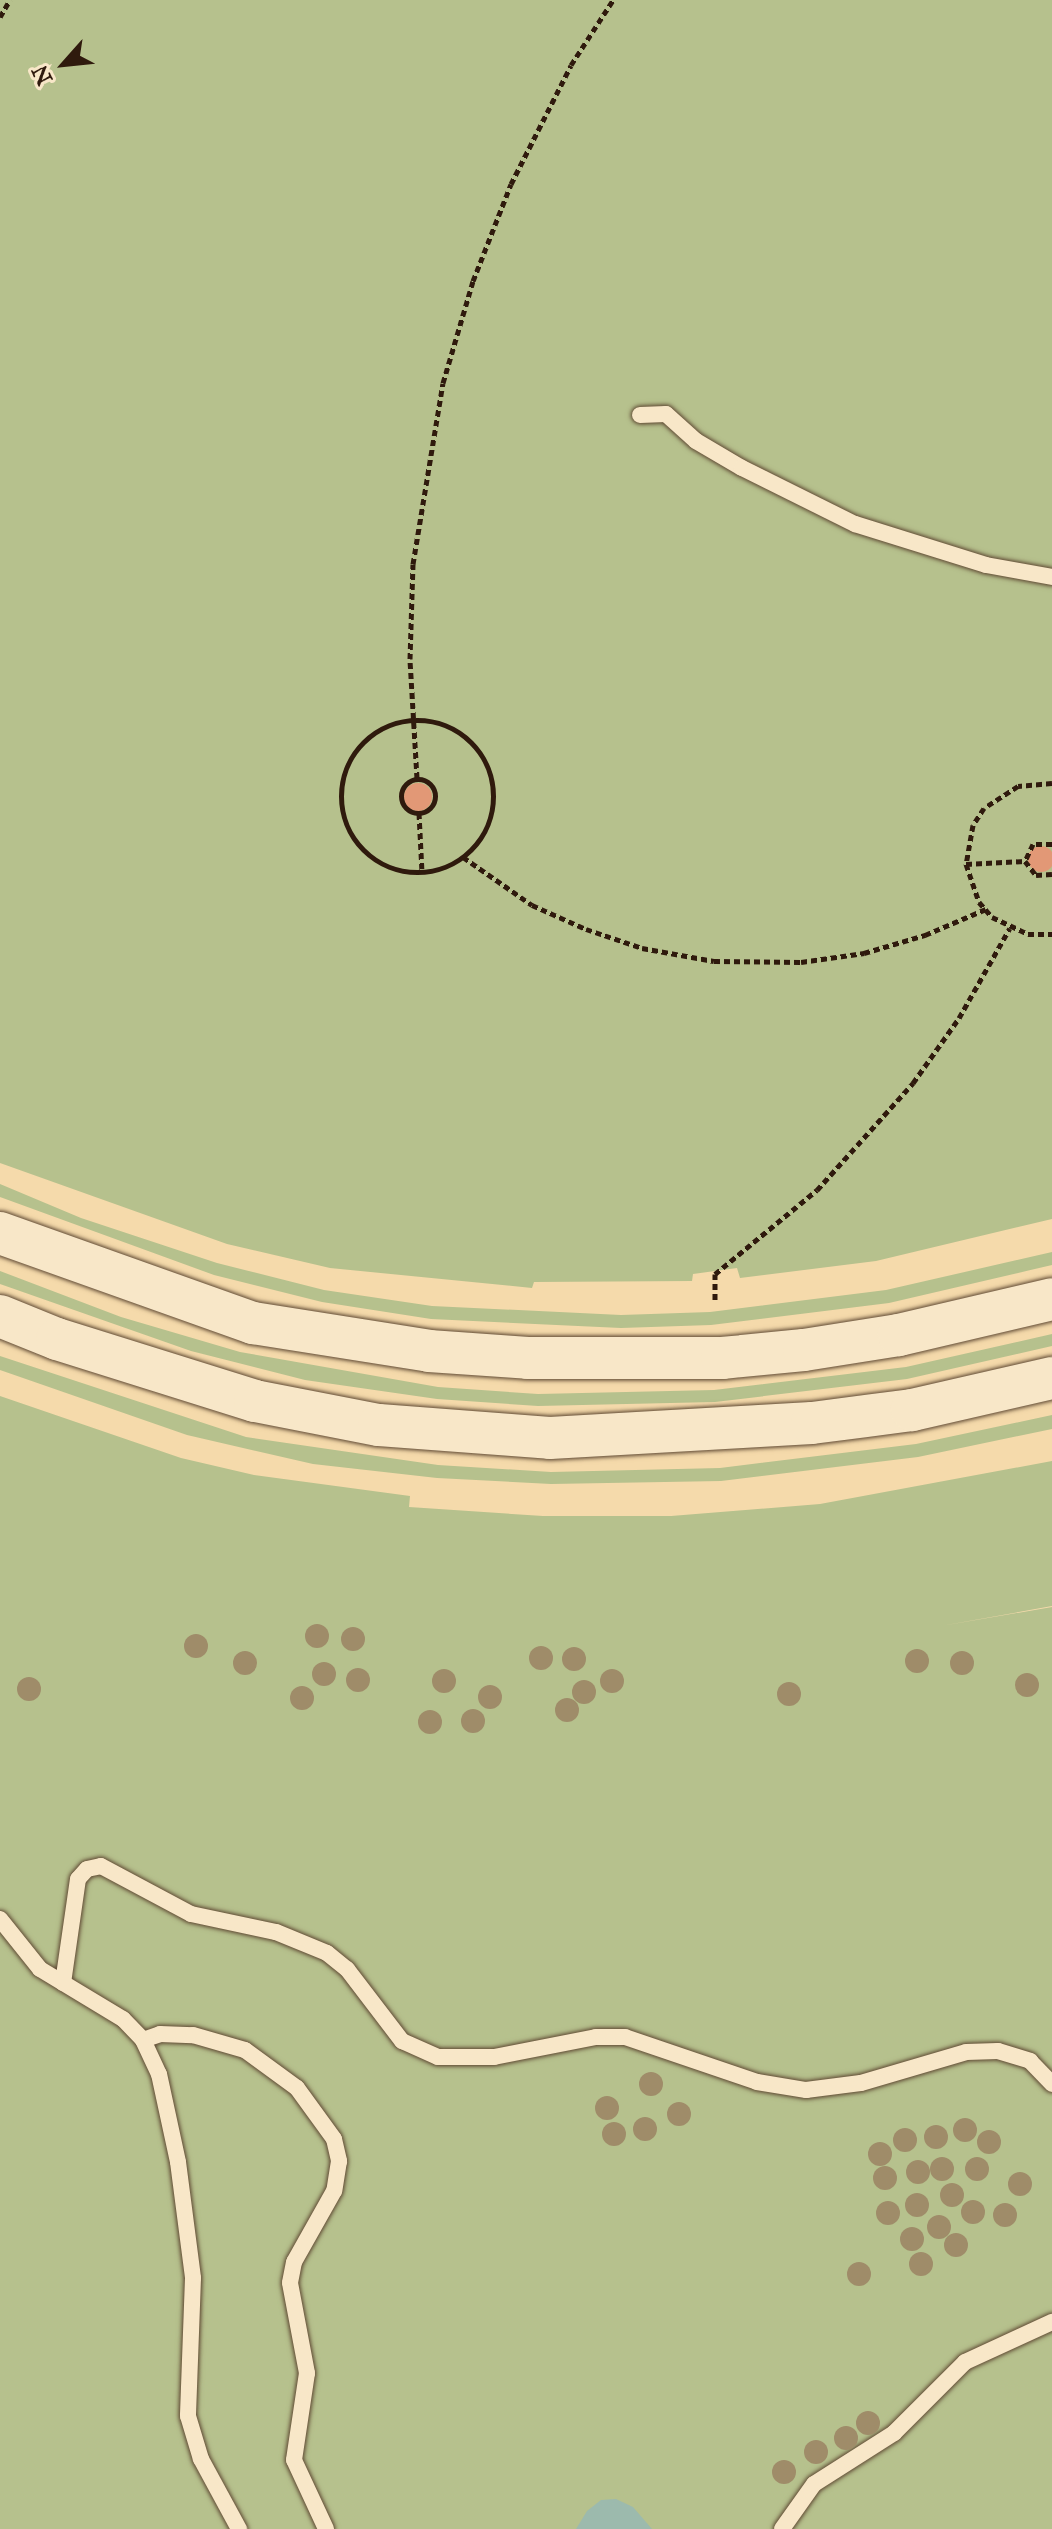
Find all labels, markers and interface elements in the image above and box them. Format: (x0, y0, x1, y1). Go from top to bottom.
north arrow (24, 24, 104, 104)
text: N (26, 61, 58, 90)

